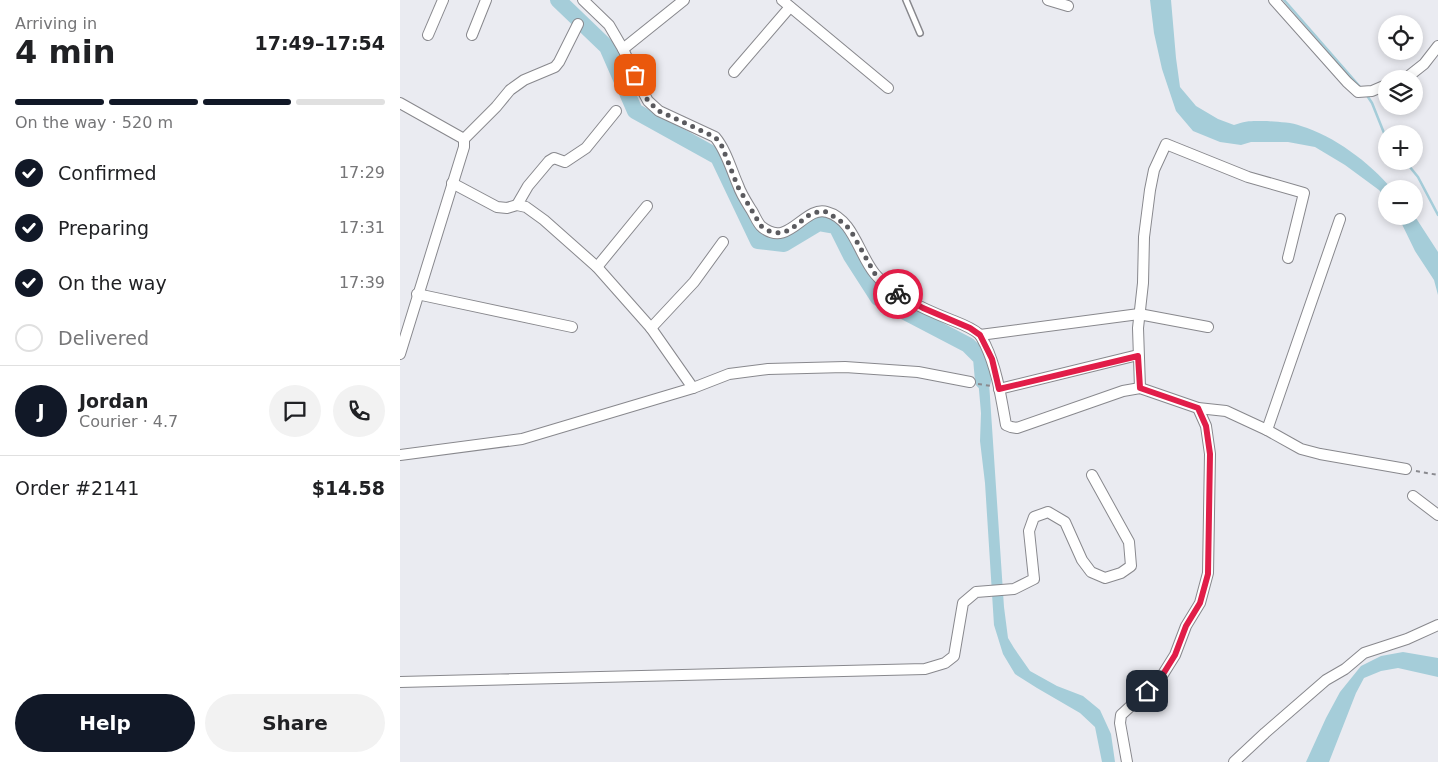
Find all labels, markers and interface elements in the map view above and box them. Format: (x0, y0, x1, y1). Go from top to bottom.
text: Arriving in (15, 14, 97, 33)
map controls (1378, 15, 1423, 225)
button: locate (1378, 15, 1423, 60)
text: 17:49–17:54 (255, 32, 385, 54)
text: 4 min (15, 33, 116, 71)
pin (614, 54, 656, 96)
icon: bag (621, 61, 649, 89)
button: layers (1378, 70, 1423, 115)
text: On the way · 520 m (15, 113, 173, 132)
button: + (1378, 125, 1423, 170)
icon: check (15, 159, 43, 187)
text: Confirmed (58, 162, 157, 184)
text: 17:29 (339, 163, 385, 182)
button: − (1378, 180, 1423, 225)
icon: check (15, 214, 43, 242)
text: Preparing (58, 217, 149, 239)
text: 17:31 (339, 218, 385, 237)
icon: check (15, 269, 43, 297)
courier (873, 269, 923, 319)
text: On the way (58, 272, 167, 294)
text: 17:39 (339, 273, 385, 292)
icon: bike (884, 280, 912, 308)
text: Delivered (58, 327, 149, 349)
button: chat (269, 385, 321, 437)
button: phone (333, 385, 385, 437)
text: Jordan (79, 390, 148, 412)
text: J (37, 400, 45, 422)
text: Courier · 4.7 (79, 412, 178, 431)
text: Order #2141 (15, 477, 139, 499)
text: $14.58 (312, 477, 385, 499)
pin (1126, 670, 1168, 712)
icon: home (1133, 677, 1161, 705)
button: Help (15, 694, 195, 752)
button: Share (205, 694, 385, 752)

